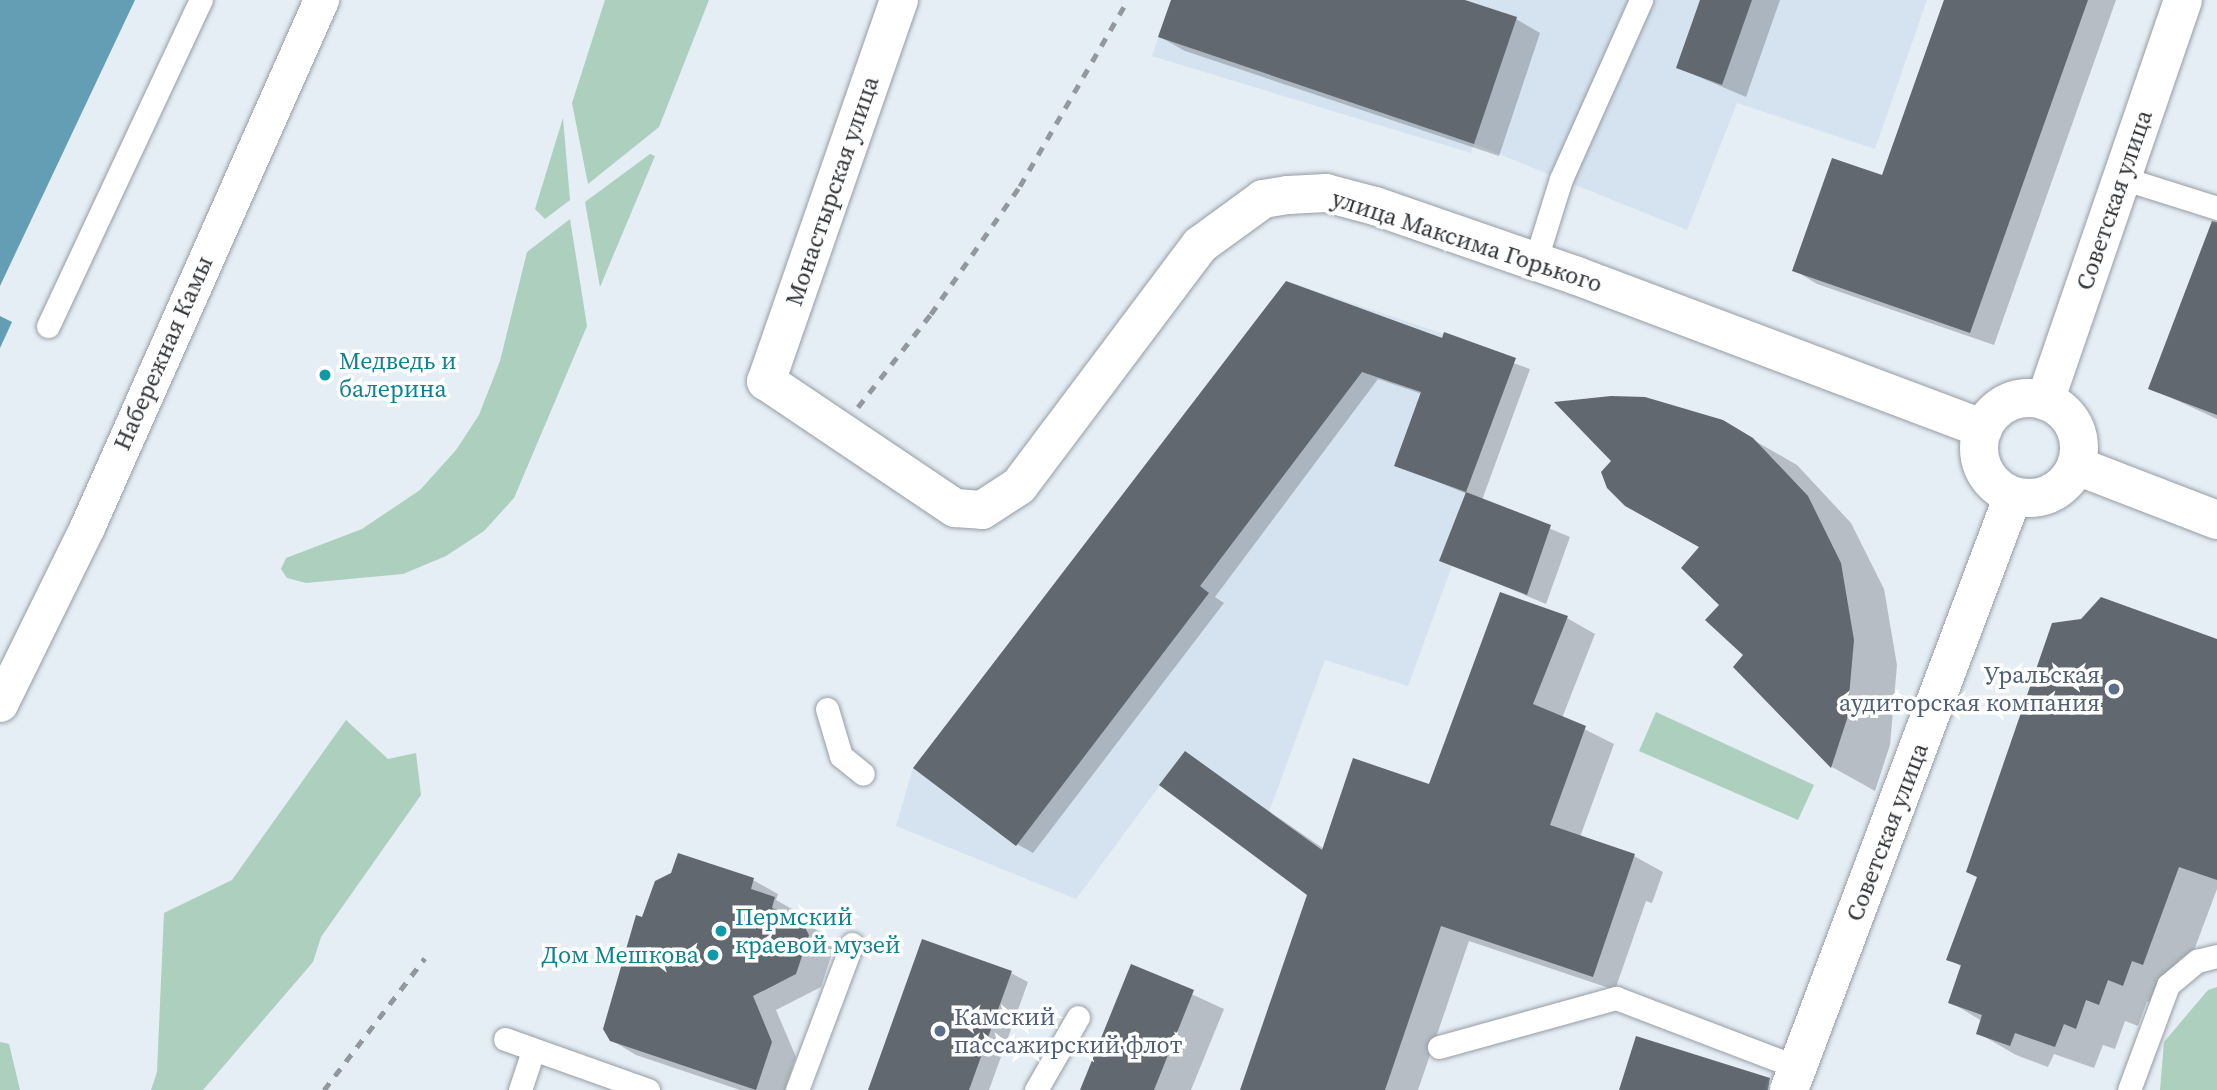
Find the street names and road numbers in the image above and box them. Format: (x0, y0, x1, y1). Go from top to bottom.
street label: Монастырская улица (779, 73, 885, 309)
street label: Советская улица (2070, 106, 2158, 294)
street label: улица Максима Горького (1328, 184, 1606, 298)
street label: Набережная Камы (107, 251, 219, 455)
street label: Советская улица (1840, 739, 1934, 925)

